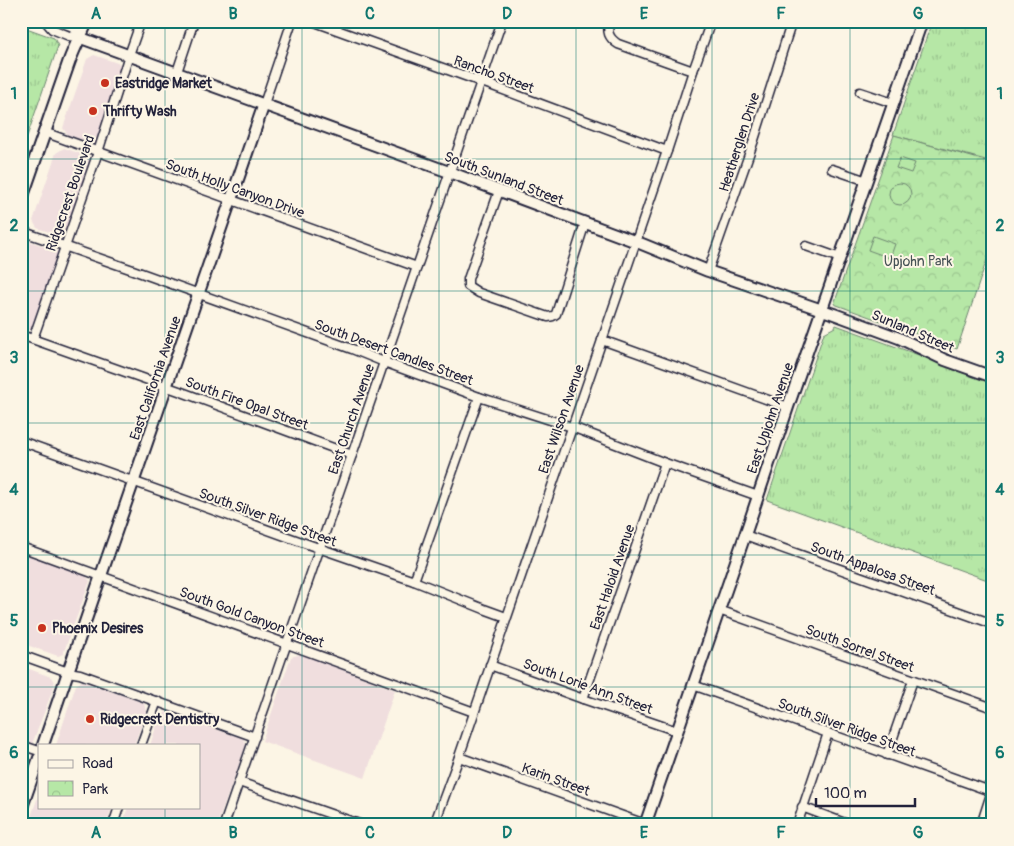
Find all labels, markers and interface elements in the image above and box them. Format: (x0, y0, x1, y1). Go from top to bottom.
text: A (91, 4, 102, 24)
text: B (228, 4, 238, 24)
text: C (365, 4, 375, 24)
text: D (502, 4, 512, 24)
text: E (640, 4, 649, 24)
text: F (776, 4, 786, 24)
text: G (913, 4, 924, 24)
street label: Rancho Street (451, 52, 537, 97)
place label: Eastridge Market (115, 75, 212, 92)
marker: Eastridge Market (99, 77, 111, 89)
text: 1 (11, 84, 17, 104)
text: 1 (997, 84, 1003, 104)
street label: Heatherglen Drive (715, 90, 764, 194)
place label: Thrifty Wash (102, 103, 177, 120)
marker: Thrifty Wash (87, 105, 99, 117)
street label: Ridgecrest Boulevard (43, 133, 98, 254)
street label: South Sunland Street (442, 148, 566, 209)
street label: South Holly Canyon Drive (163, 155, 307, 222)
text: 2 (10, 216, 19, 236)
text: 2 (996, 216, 1005, 236)
park label: Upjohn Park (884, 253, 952, 270)
street label: Sunland Street (869, 306, 957, 357)
street label: East California Avenue (126, 314, 185, 442)
street label: South Desert Candles Street (312, 316, 476, 389)
text: 3 (10, 348, 19, 368)
text: 3 (996, 348, 1005, 368)
street label: East Upjohn Avenue (744, 361, 797, 476)
street label: East Church Avenue (325, 362, 378, 477)
street label: East Wilson Avenue (535, 362, 588, 476)
street label: South Fire Opal Street (183, 373, 311, 434)
text: 4 (9, 480, 19, 500)
text: 4 (995, 480, 1005, 500)
street label: South Silver Ridge Street (197, 485, 339, 550)
street label: East Haloid Avenue (586, 522, 639, 632)
street label: South Appalosa Street (808, 538, 938, 599)
street label: South Gold Canyon Street (177, 583, 327, 652)
text: 5 (10, 611, 19, 631)
text: 5 (996, 611, 1005, 631)
place label: Phoenix Desires (52, 620, 144, 637)
street label: South Sorrel Street (803, 621, 917, 676)
marker: Phoenix Desires (36, 622, 48, 634)
street label: South Lorie Ann Street (521, 655, 655, 718)
street label: South Silver Ridge Street (776, 695, 918, 760)
place label: Ridgecrest Dentistry (100, 711, 219, 728)
marker: Ridgecrest Dentistry (84, 713, 96, 725)
text: 6 (9, 743, 19, 763)
text: 6 (995, 743, 1005, 763)
legend (38, 744, 200, 808)
text: Road (82, 754, 113, 773)
street label: Karin Street (519, 759, 593, 800)
scale bar (816, 776, 915, 808)
text: Park (82, 780, 109, 799)
text: 100 m (824, 784, 867, 803)
text: A (91, 823, 102, 843)
text: B (228, 823, 238, 843)
text: C (365, 823, 375, 843)
text: D (502, 823, 512, 843)
text: E (640, 823, 649, 843)
text: F (776, 823, 786, 843)
text: G (913, 823, 924, 843)

